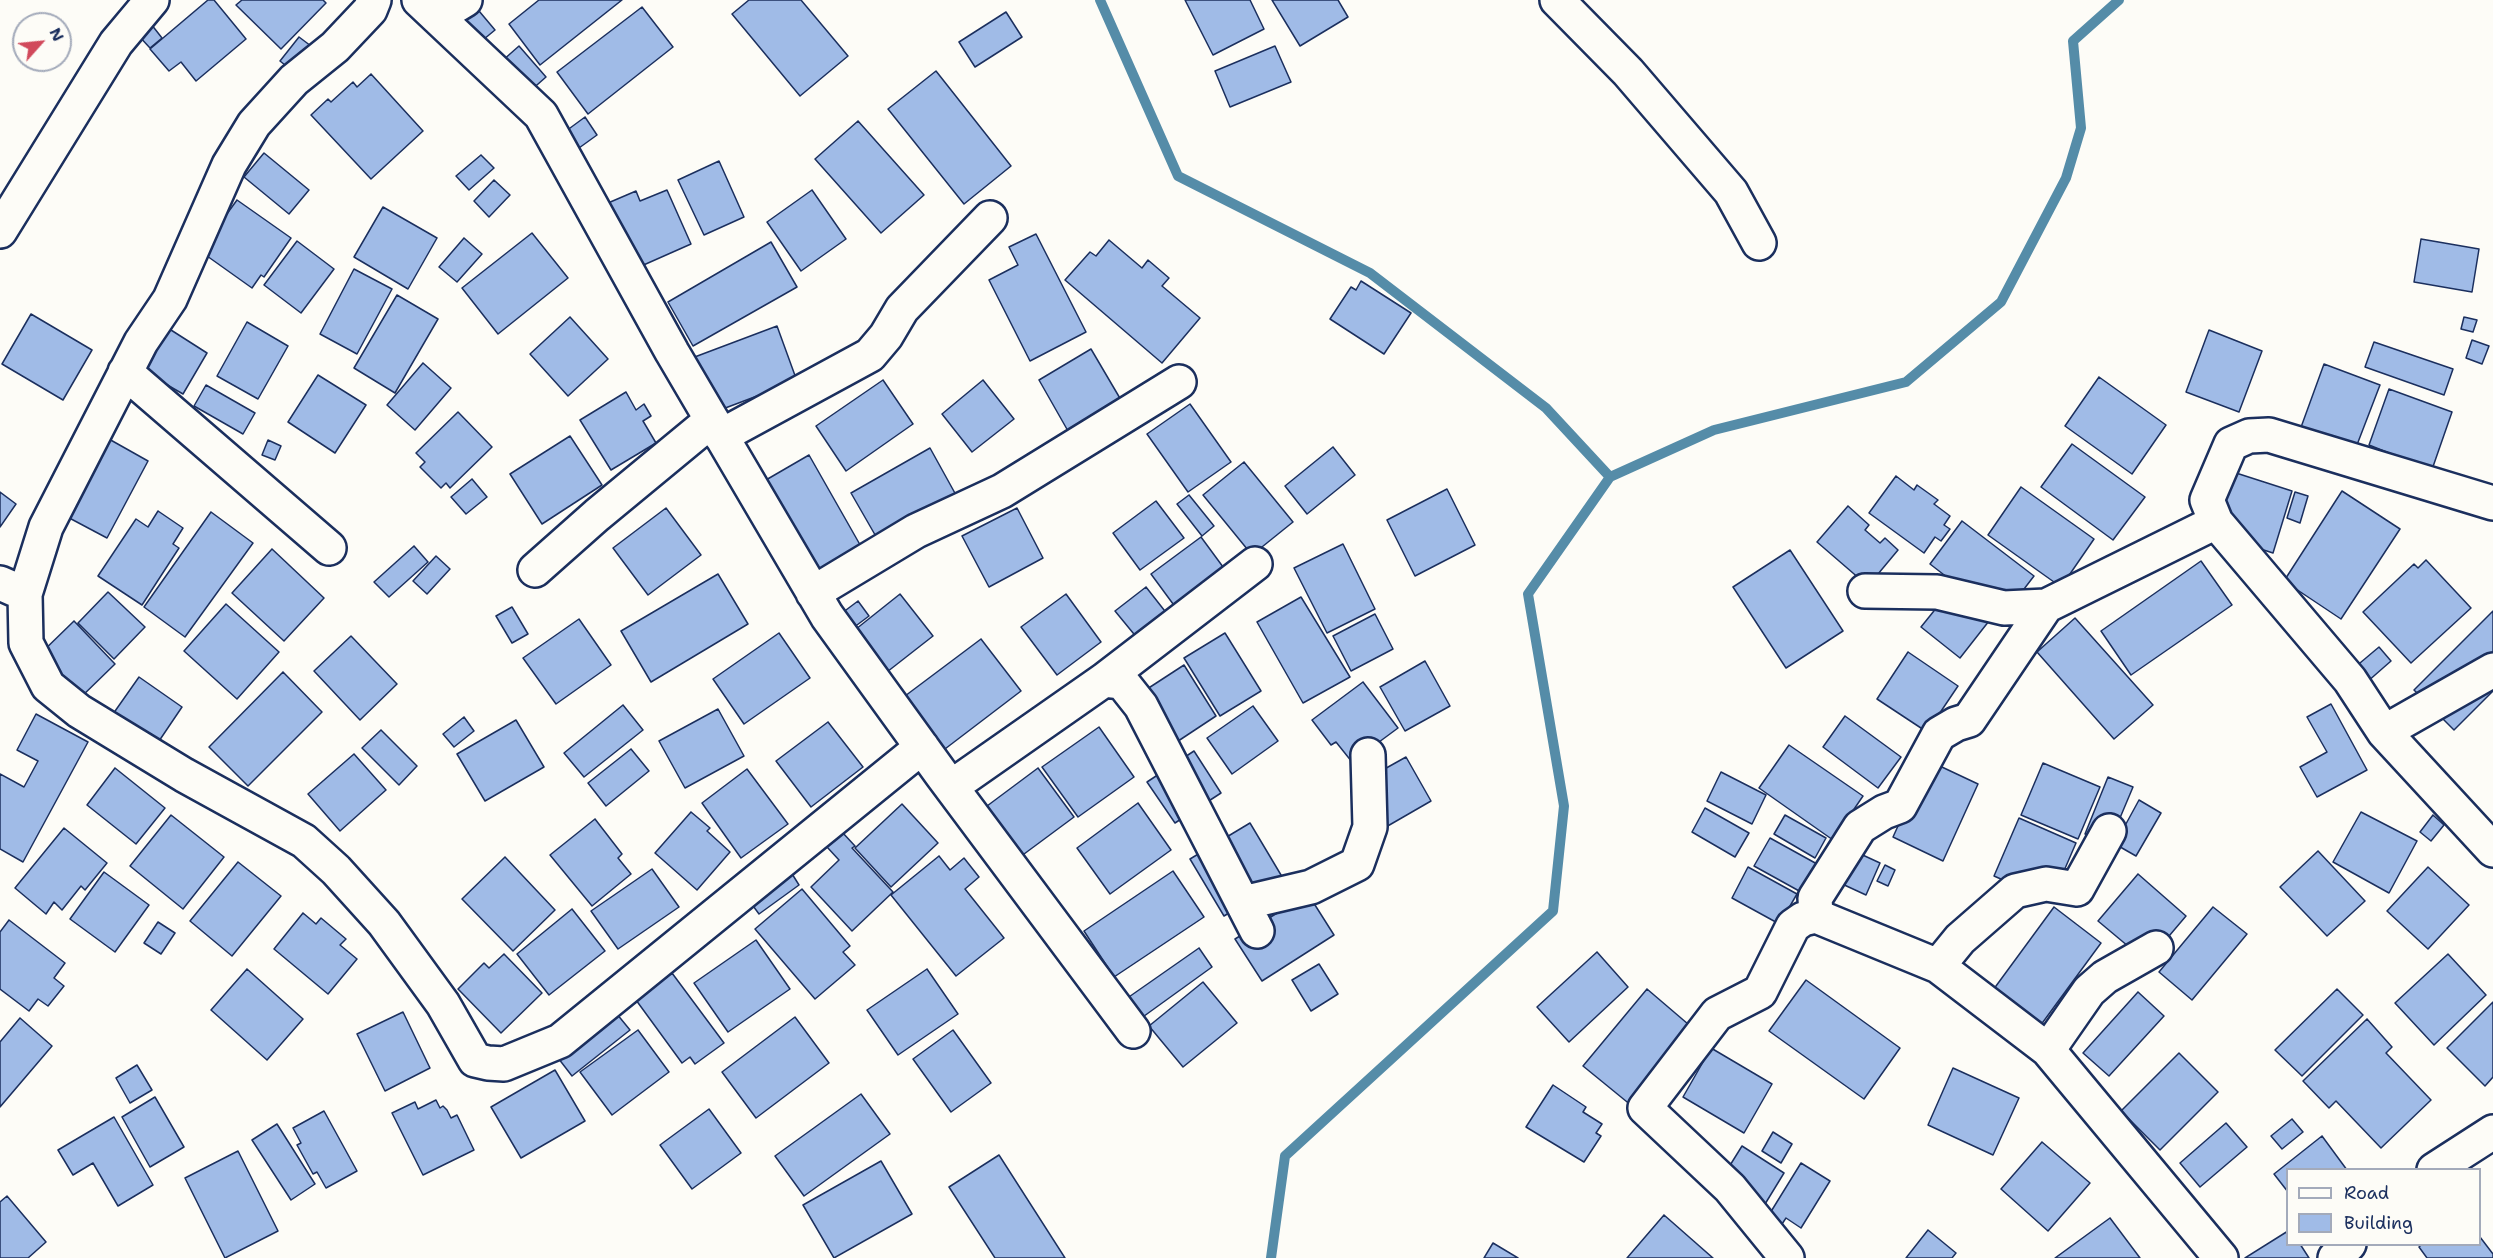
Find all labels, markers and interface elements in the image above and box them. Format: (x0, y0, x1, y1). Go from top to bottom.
north arrow (12, 12, 72, 72)
text: N (44, 24, 69, 45)
legend (2286, 1168, 2481, 1246)
text: Road (2344, 1181, 2389, 1205)
text: Building (2344, 1211, 2413, 1235)

